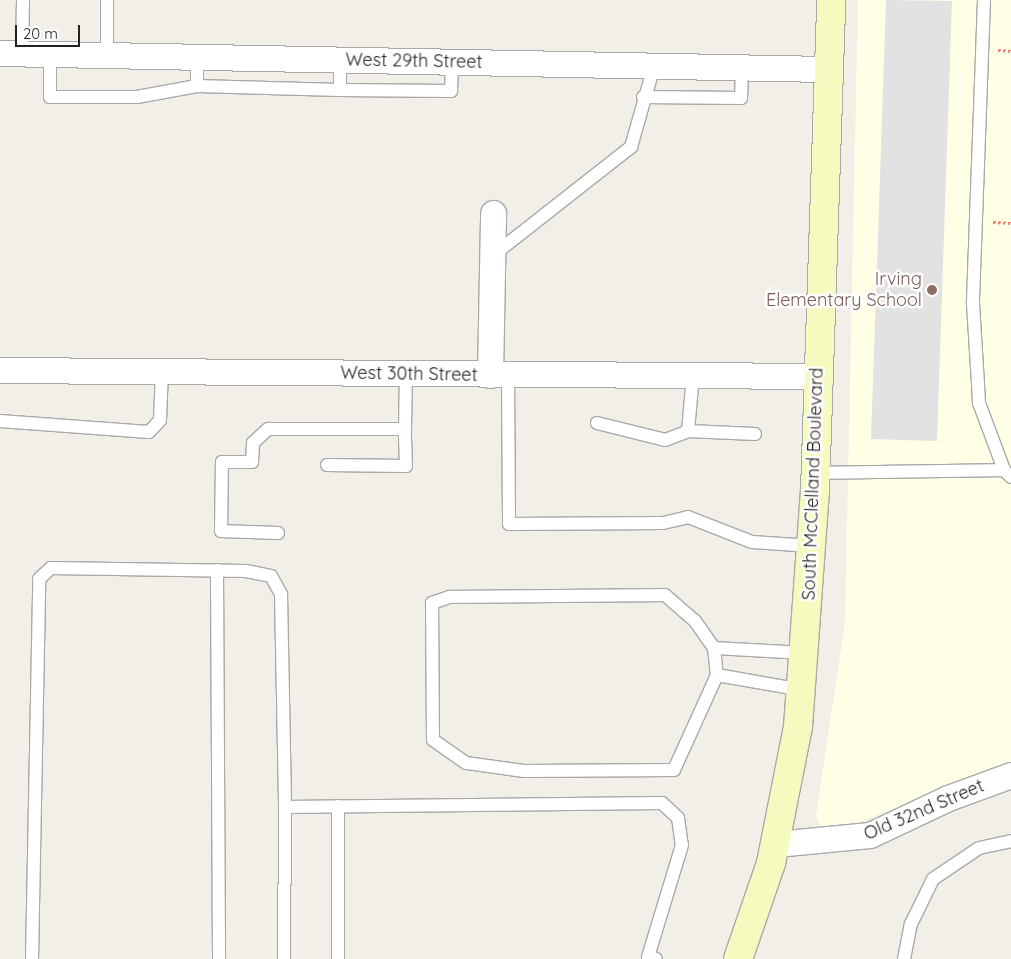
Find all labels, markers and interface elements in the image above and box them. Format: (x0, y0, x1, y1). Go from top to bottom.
scale bar (18, 15, 82, 47)
text: 20 m (23, 24, 58, 43)
street label: West 29th Street (345, 49, 483, 73)
place label: Irving Elementary School (766, 269, 922, 312)
marker: Irving Elementary School (926, 284, 938, 296)
street label: West 30th Street (340, 362, 478, 386)
street label: South McClelland Boulevard (798, 367, 828, 601)
street label: Old 32nd Street (861, 775, 987, 845)

